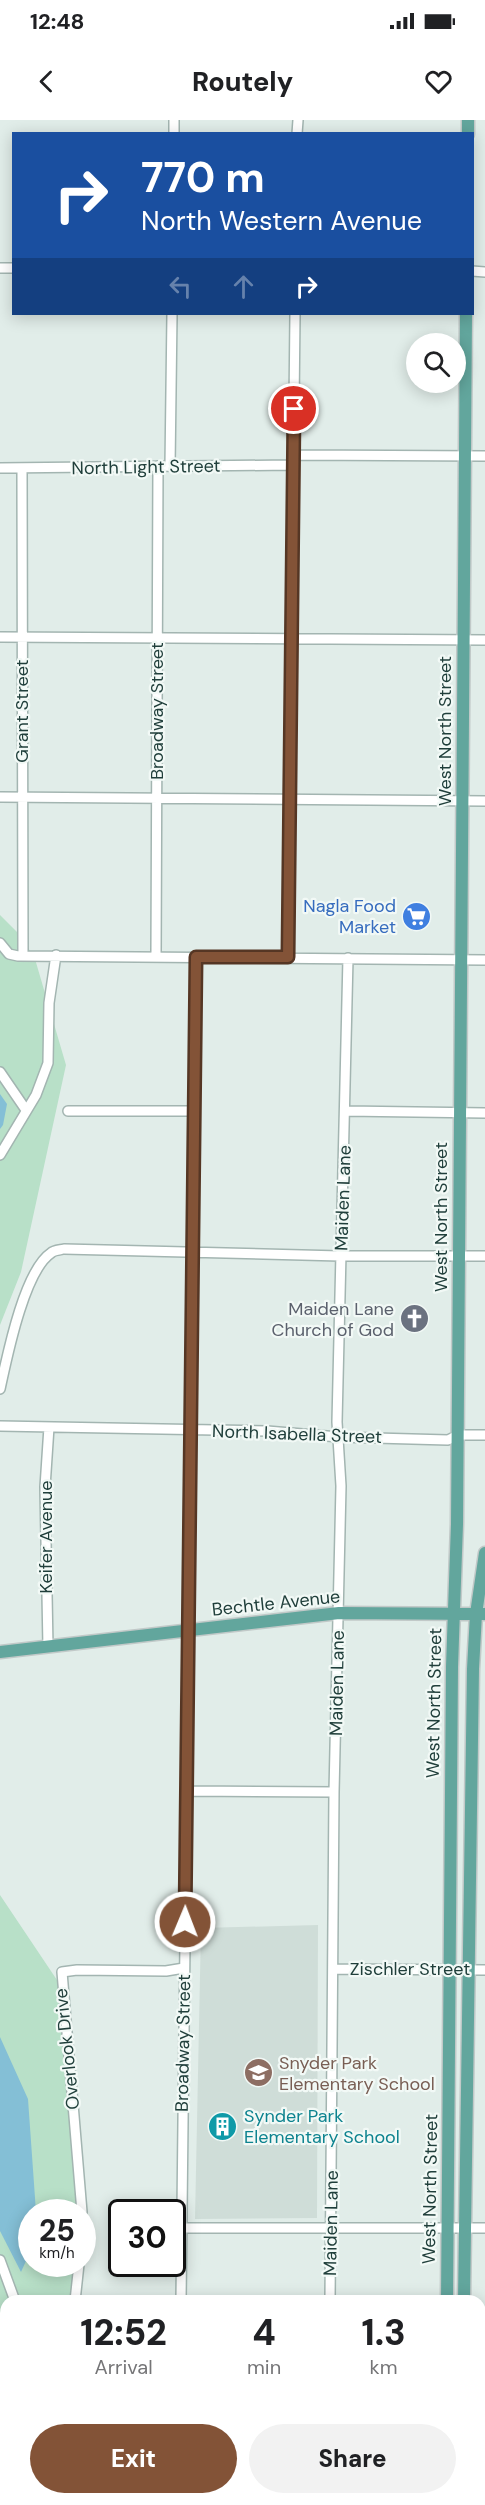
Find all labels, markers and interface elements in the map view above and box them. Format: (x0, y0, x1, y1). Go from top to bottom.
text: 12:48 (30, 7, 85, 36)
text: Routely (192, 64, 293, 99)
icon: back (30, 65, 63, 98)
icon: heart (422, 65, 455, 98)
text: 770 m (141, 150, 265, 205)
icon: right (42, 156, 120, 234)
text: North Western Avenue (141, 203, 422, 238)
icon: left (164, 270, 197, 303)
icon: ahead (227, 270, 260, 303)
icon: right (290, 270, 323, 303)
map controls (406, 333, 466, 393)
button: search (406, 333, 466, 393)
pin (268, 383, 319, 434)
icon: arrive (277, 392, 310, 425)
street label: North Light Street (71, 454, 221, 480)
street label: Broadway Street (145, 642, 169, 780)
street label: West North Street (433, 656, 457, 806)
street label: Grant Street (10, 659, 34, 763)
place label: Nagla Food Market (303, 894, 396, 939)
supermarket icon: Nagla Food Market (401, 900, 433, 932)
street label: West North Street (429, 1142, 453, 1292)
street label: Maiden Lane (329, 1145, 357, 1251)
place label: Maiden Lane Church of God (271, 1297, 394, 1342)
church icon: Maiden Lane Church of God (399, 1303, 431, 1335)
street label: North Isabella Street (212, 1419, 382, 1449)
street label: Keifer Avenue (34, 1480, 58, 1594)
street label: Bechtle Avenue (211, 1584, 341, 1622)
street label: West North Street (421, 1628, 447, 1778)
street label: Maiden Lane (324, 1630, 350, 1736)
position arrow (153, 1890, 217, 1954)
street label: Zischler Street (350, 1957, 470, 1981)
street label: Broadway Street (170, 1974, 196, 2112)
street label: Overlook Drive (49, 1987, 85, 2111)
place label: Snyder Park Elementary School (279, 2051, 435, 2096)
school or university icon: Snyder Park Elementary School (242, 2057, 274, 2089)
place label: Synder Park Elementary School (244, 2104, 400, 2149)
building icon: Synder Park Elementary School (207, 2110, 239, 2142)
street label: West North Street (417, 2114, 443, 2264)
street label: Maiden Lane (318, 2170, 344, 2276)
speed limit sign: 30 (108, 2199, 186, 2277)
text: 25 (39, 2211, 75, 2250)
text: km/h (39, 2243, 75, 2263)
text: 12:52 (80, 2309, 167, 2356)
text: 4 (252, 2309, 276, 2356)
text: 1.3 (361, 2309, 406, 2356)
text: Arrival (94, 2354, 153, 2380)
text: min (247, 2354, 281, 2380)
text: km (370, 2354, 398, 2380)
button: Exit (30, 2424, 237, 2493)
button: Share (249, 2424, 456, 2493)

